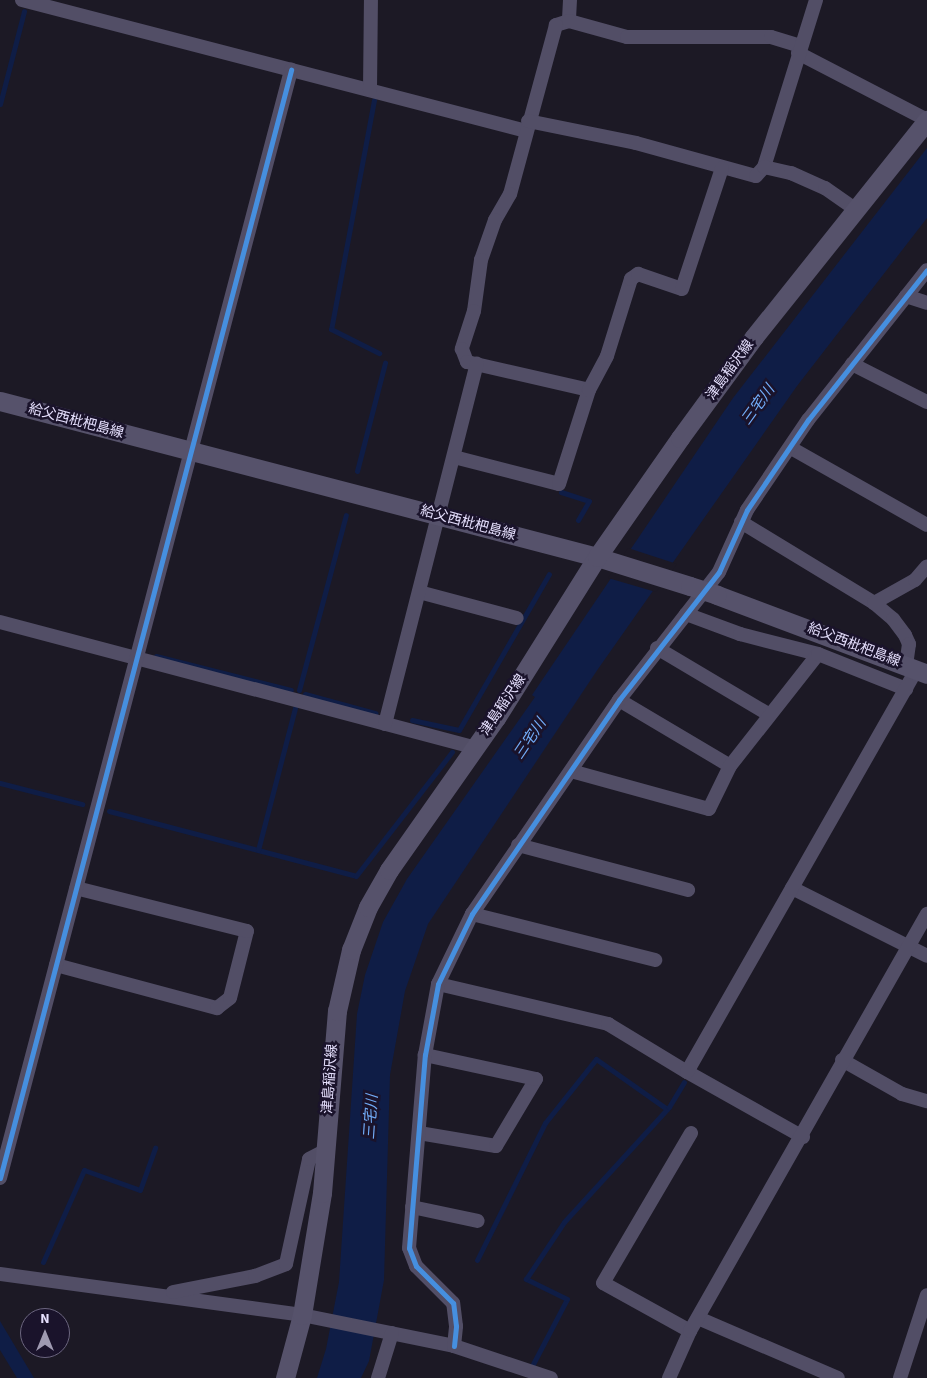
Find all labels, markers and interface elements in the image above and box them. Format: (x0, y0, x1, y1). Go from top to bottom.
street label: 津島稲沢線 (703, 337, 757, 403)
water label: 三宅川 (737, 382, 779, 428)
street label: 給父西枇杷島線 (26, 400, 126, 442)
street label: 給父西枇杷島線 (418, 502, 518, 544)
street label: 給父西枇杷島線 (805, 620, 903, 670)
street label: 津島稲沢線 (476, 671, 530, 739)
water label: 三宅川 (510, 715, 550, 763)
street label: 津島稲沢線 (319, 1043, 341, 1115)
water label: 三宅川 (360, 1094, 382, 1140)
north arrow (20, 1308, 70, 1358)
text: N (40, 1309, 50, 1329)

